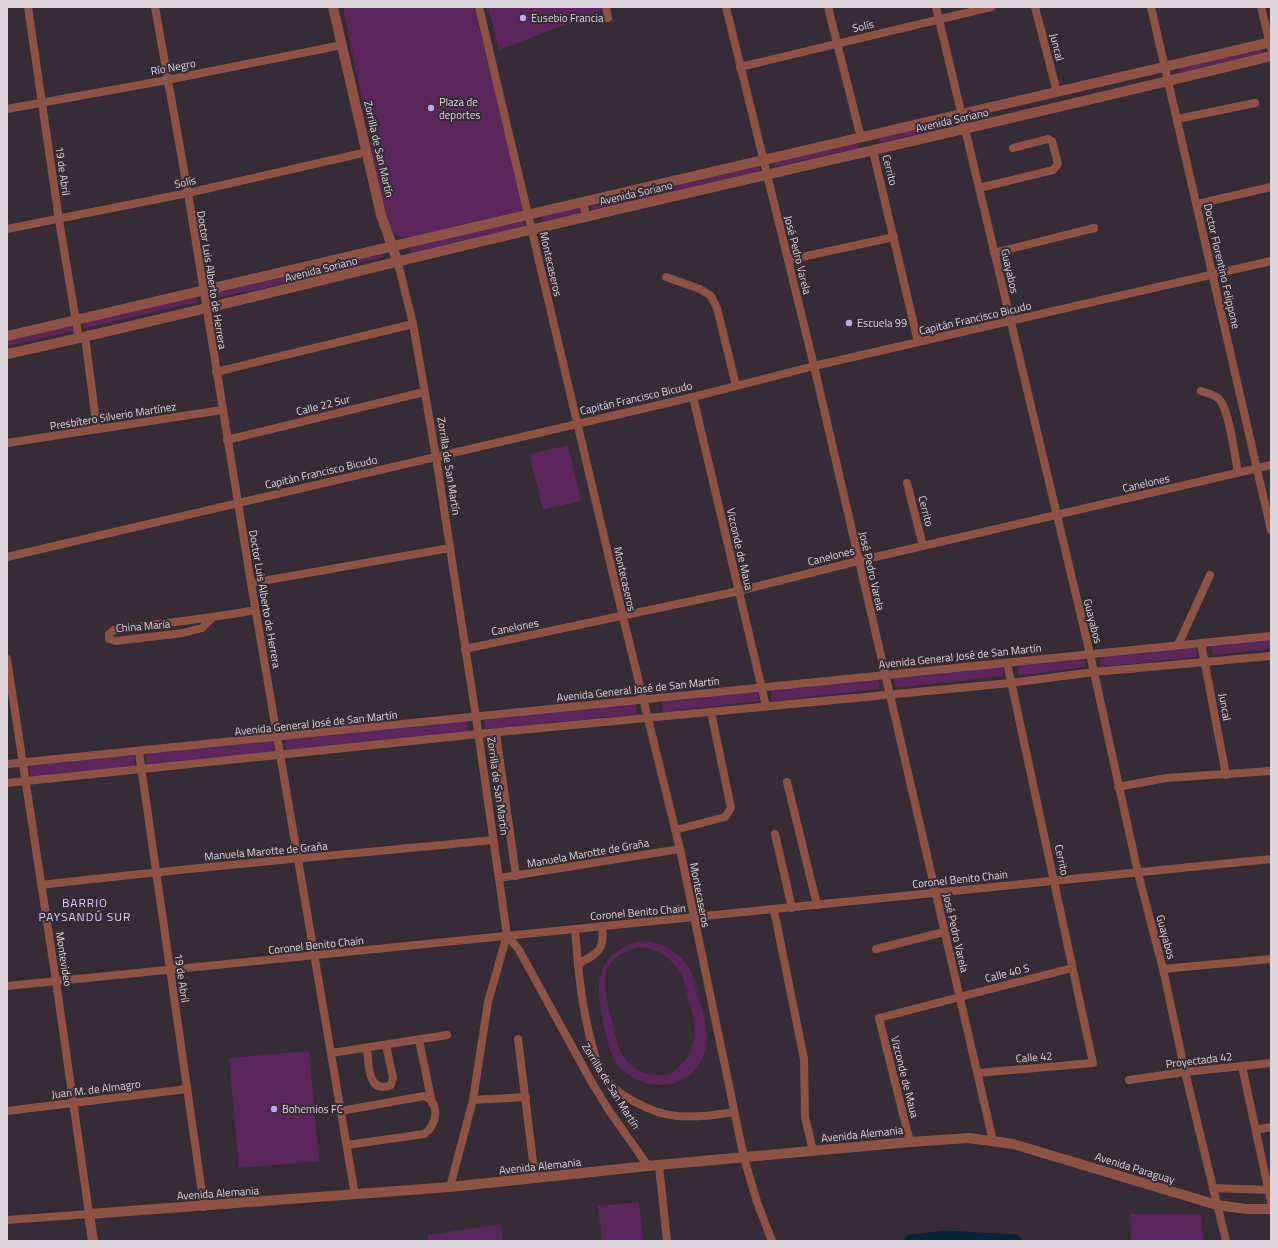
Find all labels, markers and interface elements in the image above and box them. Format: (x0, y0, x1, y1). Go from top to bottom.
place label: Eusebio Francia (531, 10, 604, 26)
marker: Eusebio Francia (518, 13, 528, 23)
street label: Solís (851, 16, 875, 36)
street label: Juncal (1046, 32, 1068, 62)
street label: Río Negro (149, 55, 197, 79)
place label: Plaza de deportes (439, 94, 480, 123)
street label: Zorrilla de San Martín (360, 99, 398, 199)
marker: Plaza de deportes (426, 103, 436, 113)
street label: Avenida Soriano (914, 104, 990, 136)
street label: 19 de Abril (52, 145, 74, 197)
street label: Cerrito (878, 153, 902, 187)
street label: Solís (173, 172, 197, 192)
street label: Avenida Soriano (598, 177, 674, 209)
street label: Doctor Florentino Felippone (1200, 202, 1244, 331)
street label: Doctor Luis Alberto de Herrera (193, 210, 231, 351)
street label: José Pedro Varela (780, 214, 816, 297)
street label: Montecaseros (536, 230, 566, 298)
street label: Guayabos (997, 247, 1023, 295)
street label: Avenida Soriano (283, 252, 359, 286)
street label: Capitán Francisco Bicudo (917, 297, 1033, 339)
place label: Escuela 99 (857, 315, 907, 331)
marker: Escuela 99 (844, 318, 854, 328)
street label: Capitán Francisco Bicudo (578, 377, 694, 419)
street label: Calle 22 Sur (294, 391, 352, 419)
street label: Presbítero Silverio Martínez (49, 398, 177, 434)
street label: Zorrilla de San Martín (433, 416, 465, 516)
street label: Capitán Francisco Bicudo (263, 451, 379, 493)
street label: Canelones (1121, 470, 1171, 496)
street label: Cerrito (914, 494, 938, 528)
street label: Vizconde de Maua (723, 506, 757, 592)
street label: Doctor Luis Alberto de Herrera (245, 529, 285, 670)
street label: José Pedro Varela (855, 530, 889, 613)
street label: Canelones (806, 542, 856, 570)
street label: Montecaseros (610, 545, 640, 613)
street label: Guayabos (1080, 597, 1106, 645)
street label: Canelones (490, 615, 540, 639)
street label: China María (115, 616, 171, 636)
street label: Avenida General José de San Martín (878, 639, 1042, 673)
street label: Avenida General José de San Martín (556, 672, 720, 706)
street label: Juncal (1215, 692, 1235, 722)
street label: Avenida General José de San Martín (234, 706, 398, 740)
street label: Zorrilla de San Martín (483, 736, 513, 836)
street label: Manuela Marotte de Graña (526, 834, 651, 872)
street label: Manuela Marotte de Graña (204, 838, 329, 864)
street label: Cerrito (1051, 843, 1073, 877)
street label: Montecaseros (686, 861, 714, 929)
street label: Coronel Benito Chain (911, 866, 1009, 892)
street label: José Pedro Varela (939, 892, 973, 975)
district label: BARRIO PAYSANDÚ SUR (39, 893, 131, 926)
street label: Coronel Benito Chain (589, 900, 687, 924)
street label: Guayabos (1152, 913, 1180, 961)
street label: Montevideo (52, 931, 76, 988)
street label: Coronel Benito Chain (267, 932, 365, 958)
street label: 19 de Abril (171, 952, 193, 1004)
street label: Calle 40 S (983, 960, 1031, 986)
street label: Vizconde de Maua (887, 1034, 923, 1120)
street label: Zorrilla de San Martín (578, 1040, 644, 1132)
street label: Calle 42 (1015, 1047, 1053, 1067)
street label: Proyectada 42 (1165, 1048, 1233, 1072)
street label: Juan M. de Almagro (51, 1076, 142, 1102)
place label: Bohemios FC (282, 1101, 343, 1117)
marker: Bohemios FC (269, 1104, 279, 1114)
street label: Avenida Alemania (820, 1122, 904, 1146)
street label: Avenida Paraguay (1093, 1148, 1178, 1188)
street label: Avenida Alemania (498, 1154, 582, 1178)
street label: Avenida Alemania (176, 1182, 260, 1204)

